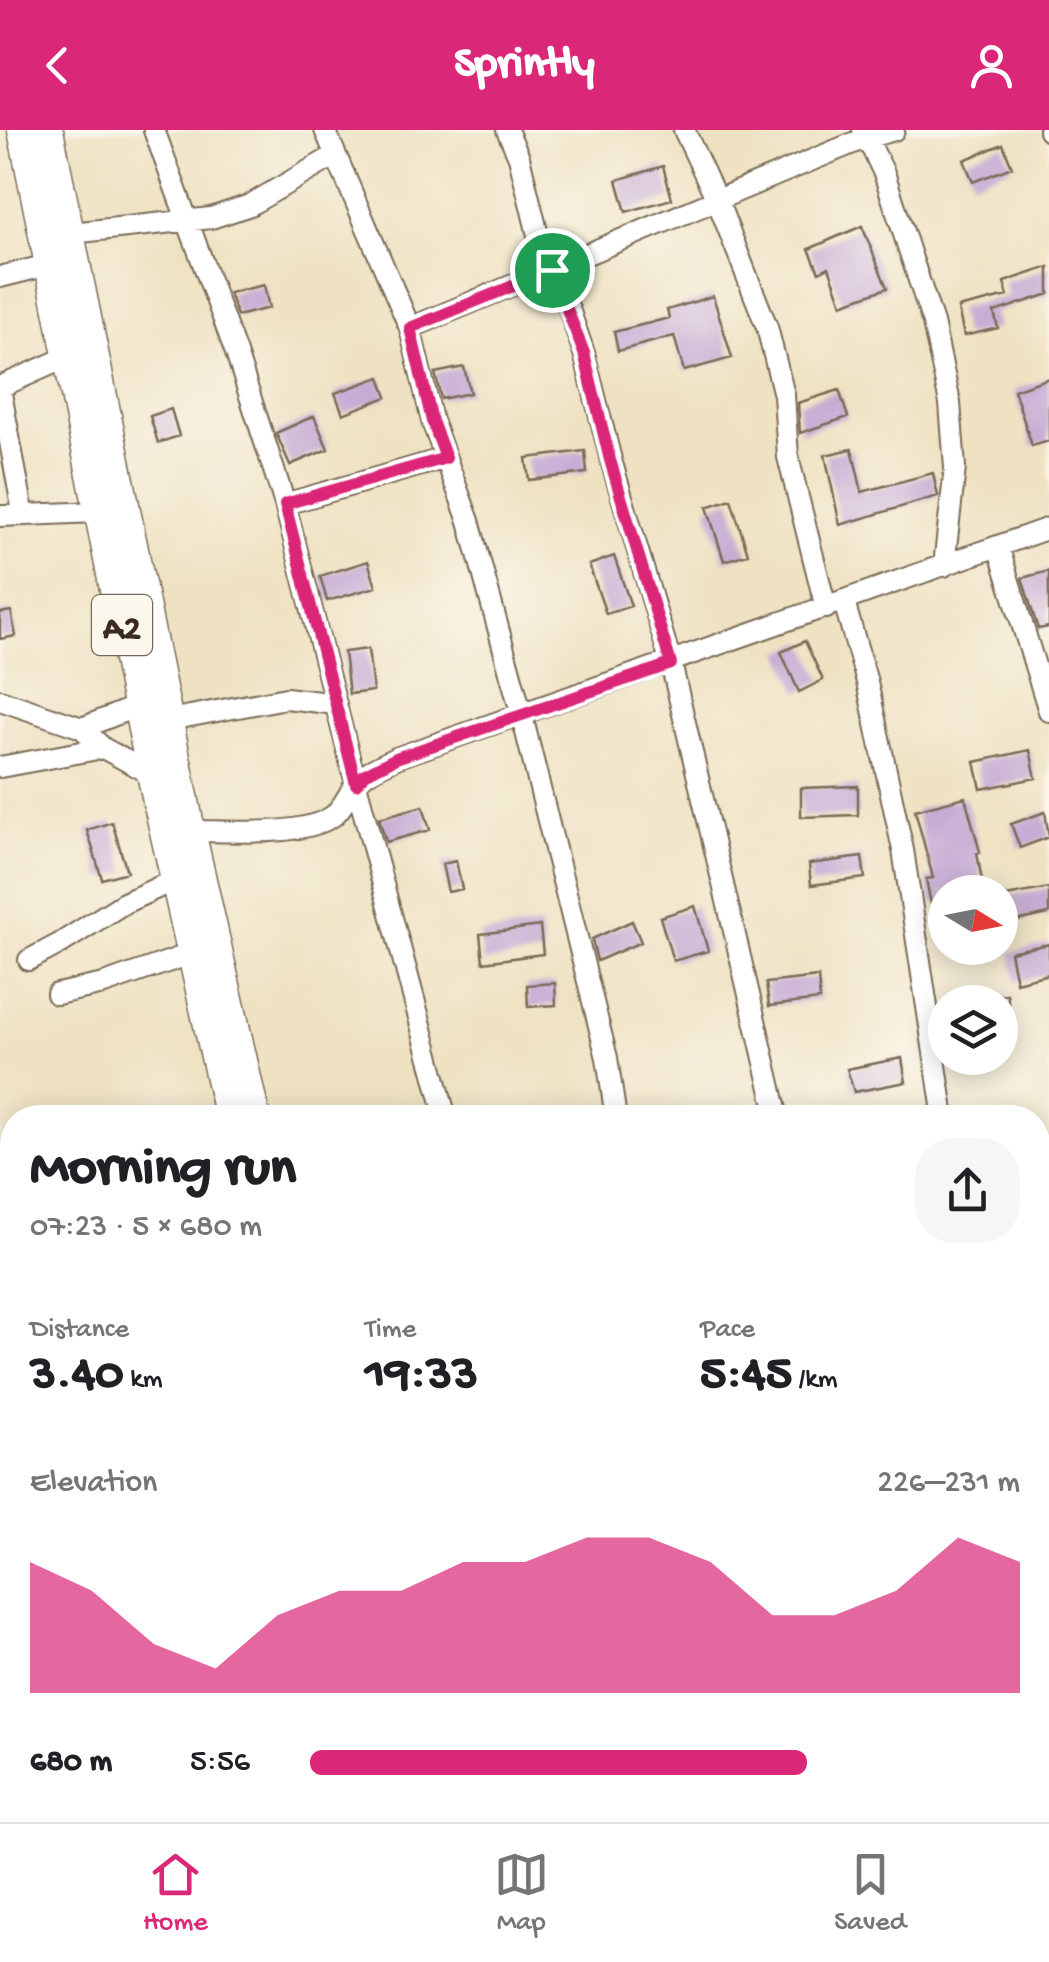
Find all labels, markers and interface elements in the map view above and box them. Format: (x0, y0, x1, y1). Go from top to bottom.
icon: back (30, 38, 85, 93)
icon: person (964, 38, 1019, 93)
text: Sprintly (454, 39, 595, 92)
pin (510, 228, 595, 313)
icon: arrive (525, 243, 580, 298)
road number: A2 (92, 595, 152, 655)
north arrow (928, 875, 1018, 965)
map controls (928, 875, 1018, 1075)
button: layers (928, 985, 1018, 1075)
button: share (915, 1138, 1020, 1243)
text: Morning run (30, 1139, 296, 1203)
text: 07:23 · 5 × 680 m (30, 1209, 262, 1247)
text: Distance (30, 1314, 129, 1347)
text: Time (365, 1314, 416, 1347)
text: Pace (700, 1314, 755, 1347)
text: 3.40 (30, 1347, 124, 1406)
text: 19:33 (365, 1347, 478, 1406)
text: 5:45 (700, 1347, 792, 1406)
text: km (124, 1364, 163, 1397)
text: /km (792, 1364, 838, 1397)
text: Elevation (30, 1465, 157, 1503)
text: 226–231 m (877, 1465, 1020, 1503)
text: 680 m (30, 1744, 112, 1782)
text: 5:56 (190, 1744, 250, 1782)
tab: Home (143, 1847, 208, 1940)
tab: Map (494, 1847, 549, 1940)
tab: Saved (834, 1847, 906, 1940)

